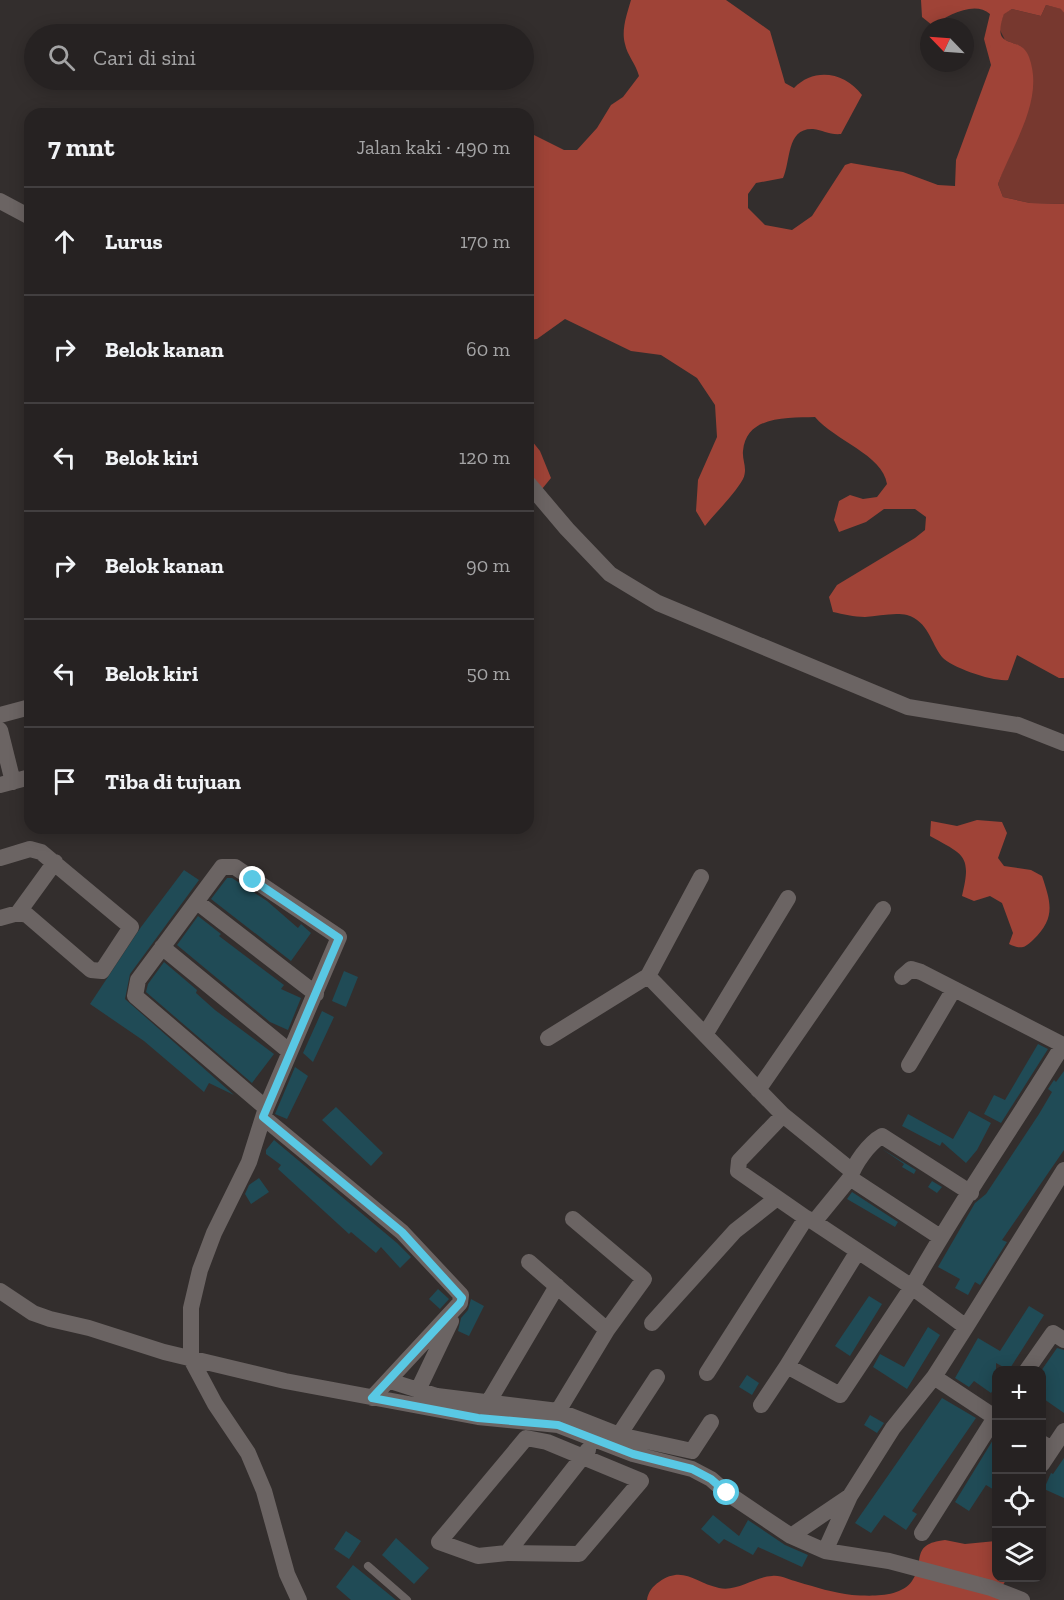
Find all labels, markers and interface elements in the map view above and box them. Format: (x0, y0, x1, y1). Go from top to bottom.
north arrow (920, 18, 974, 72)
search box (24, 24, 534, 90)
icon: search (45, 41, 78, 74)
text: Cari di sini (93, 44, 196, 71)
text: 7 mnt (48, 131, 114, 163)
text: Jalan kaki · 490 m (357, 135, 510, 159)
icon: ahead (48, 225, 81, 258)
text: Lurus (105, 228, 163, 255)
text: 170 m (460, 229, 510, 253)
icon: right (48, 333, 81, 366)
text: Belok kanan (105, 336, 224, 363)
text: 60 m (466, 337, 510, 361)
icon: left (48, 441, 81, 474)
text: Belok kiri (105, 444, 198, 471)
text: 120 m (459, 445, 510, 469)
icon: right (48, 549, 81, 582)
text: Belok kanan (105, 552, 224, 579)
text: 90 m (466, 553, 510, 577)
icon: left (48, 657, 81, 690)
text: Belok kiri (105, 660, 198, 687)
text: 50 m (466, 661, 510, 685)
icon: arrive (48, 765, 81, 798)
text: Tiba di tujuan (105, 768, 241, 795)
route end (239, 866, 265, 892)
map controls (992, 1366, 1046, 1582)
button: + (992, 1366, 1046, 1420)
button: − (992, 1420, 1046, 1474)
button: locate (992, 1474, 1046, 1528)
route start (713, 1479, 739, 1505)
button: layers (992, 1528, 1046, 1582)

